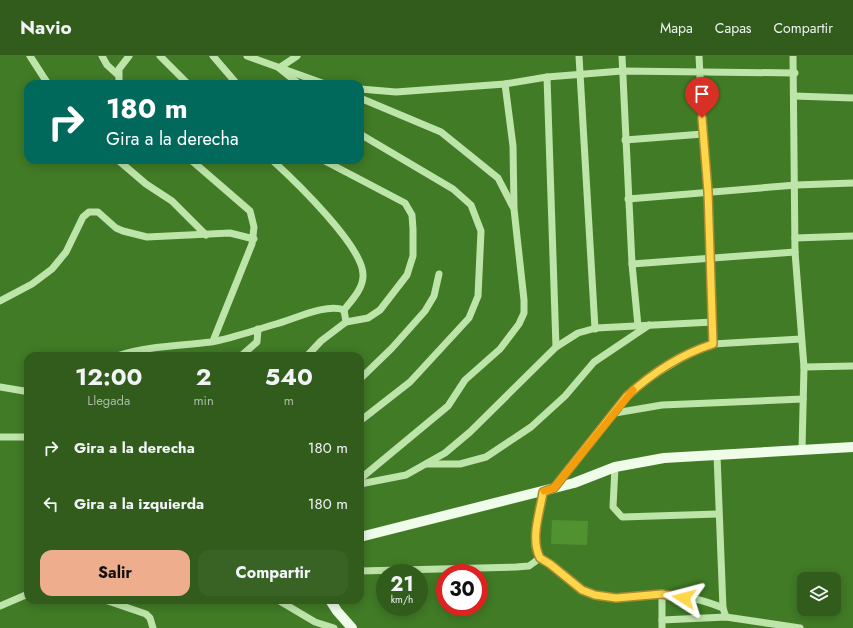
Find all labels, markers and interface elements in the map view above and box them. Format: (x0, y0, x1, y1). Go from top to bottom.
text: Navio (20, 14, 72, 41)
text: Mapa (660, 18, 693, 38)
text: Capas (715, 18, 752, 38)
text: Compartir (774, 18, 833, 38)
pin (685, 77, 719, 118)
icon: arrive (691, 83, 713, 105)
text: 180 m (106, 88, 188, 129)
icon: right (40, 96, 92, 148)
text: Gira a la derecha (106, 126, 239, 152)
text: 12:00 (75, 359, 142, 394)
text: 2 (196, 359, 212, 394)
text: 540 (265, 359, 313, 394)
text: Llegada (87, 391, 130, 410)
text: min (193, 391, 214, 410)
text: m (284, 391, 294, 410)
icon: right (40, 437, 62, 459)
text: Gira a la derecha (74, 437, 195, 459)
text: 180 m (308, 437, 348, 459)
icon: left (40, 493, 62, 515)
text: Gira a la izquierda (74, 493, 204, 515)
text: 180 m (308, 493, 348, 515)
button: Salir (40, 550, 190, 596)
button: Compartir (198, 550, 348, 596)
speed limit sign: 30 (436, 564, 488, 616)
text: 21 (390, 570, 414, 599)
map controls (797, 572, 841, 616)
button: layers (797, 572, 841, 616)
position arrow (663, 577, 705, 619)
text: km/h (391, 592, 413, 607)

